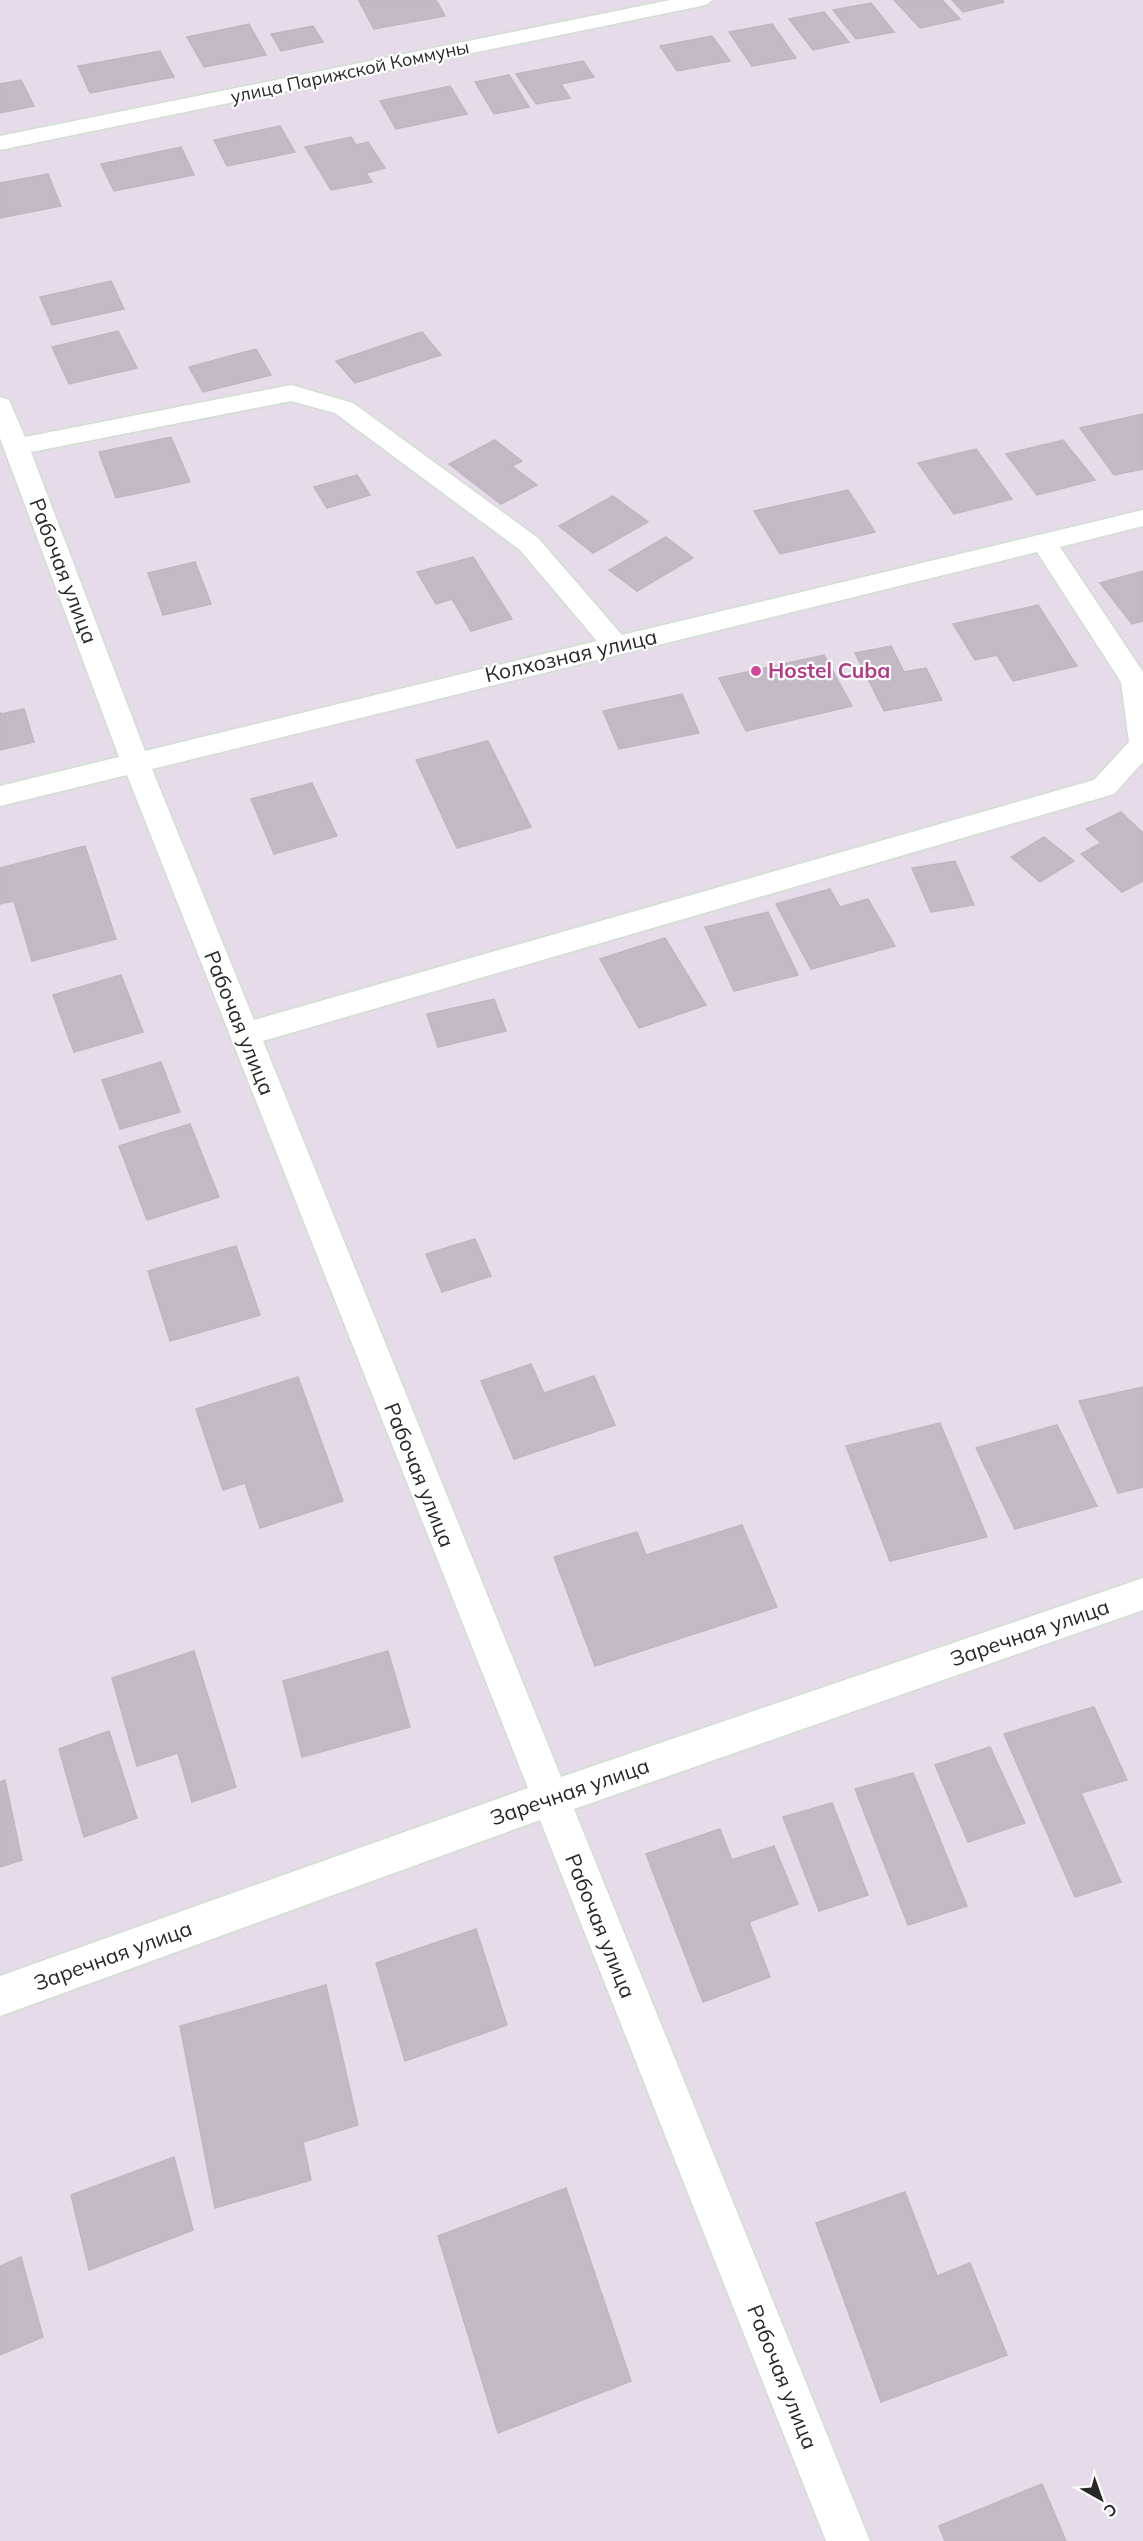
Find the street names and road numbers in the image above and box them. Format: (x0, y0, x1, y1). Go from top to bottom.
street label: улица Парижской Коммуны (229, 35, 471, 108)
street label: Рабочая улица (24, 494, 104, 647)
street label: Колхозная улица (482, 623, 659, 687)
street label: Рабочая улица (199, 947, 281, 1099)
street label: Рабочая улица (379, 1399, 461, 1551)
street label: Заречная улица (947, 1593, 1113, 1671)
street label: Заречная улица (487, 1752, 653, 1830)
street label: Рабочая улица (560, 1850, 642, 2002)
street label: Заречная улица (30, 1914, 195, 1996)
street label: Рабочая улица (742, 2301, 824, 2453)

